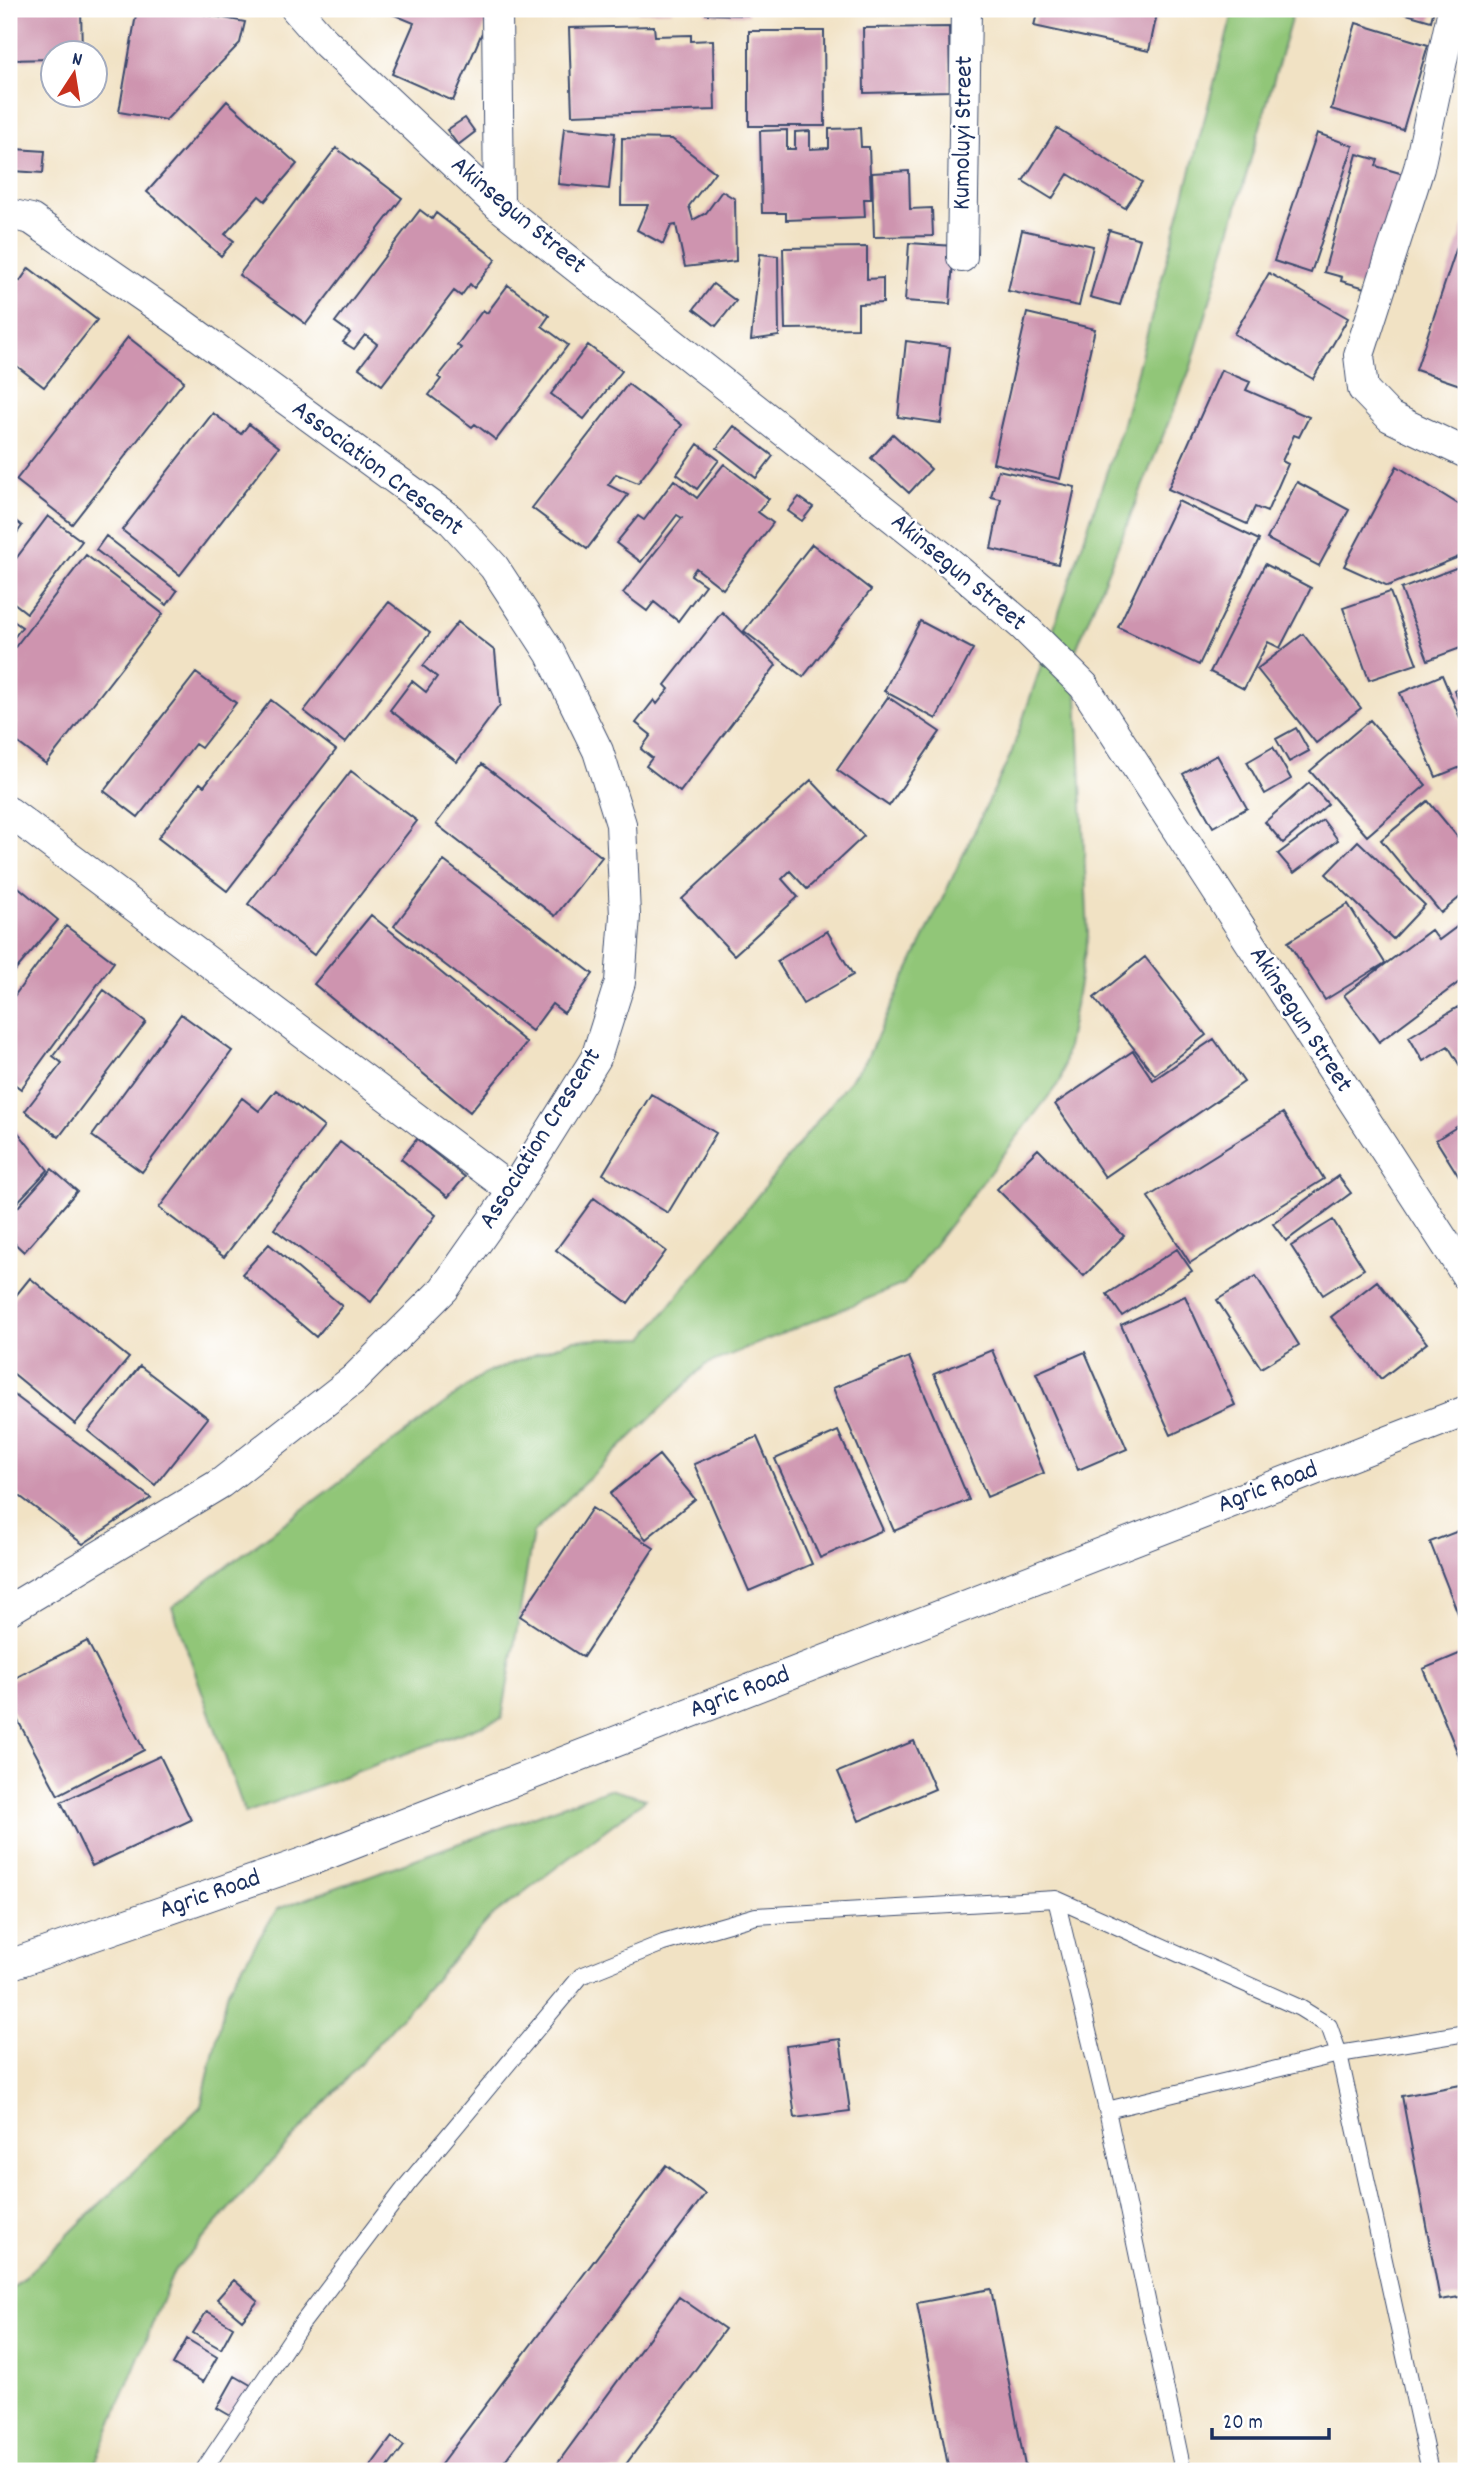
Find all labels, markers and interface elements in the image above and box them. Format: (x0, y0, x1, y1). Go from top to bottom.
north arrow (38, 38, 108, 108)
text: N (69, 47, 84, 75)
street label: Kumoluyi Street (944, 55, 984, 211)
street label: Akinsegun Street (442, 148, 594, 284)
street label: Association Crescent (283, 392, 471, 546)
street label: Akinsegun Street (882, 505, 1034, 641)
street label: Akinsegun Street (1239, 940, 1361, 1101)
street label: Association Crescent (470, 1041, 612, 1237)
street label: Agric Road (1212, 1452, 1324, 1524)
street label: Agric Road (684, 1657, 796, 1729)
street label: Agric Road (154, 1860, 266, 1930)
scale bar (1212, 2396, 1330, 2440)
text: 20 m (1223, 2409, 1263, 2439)

